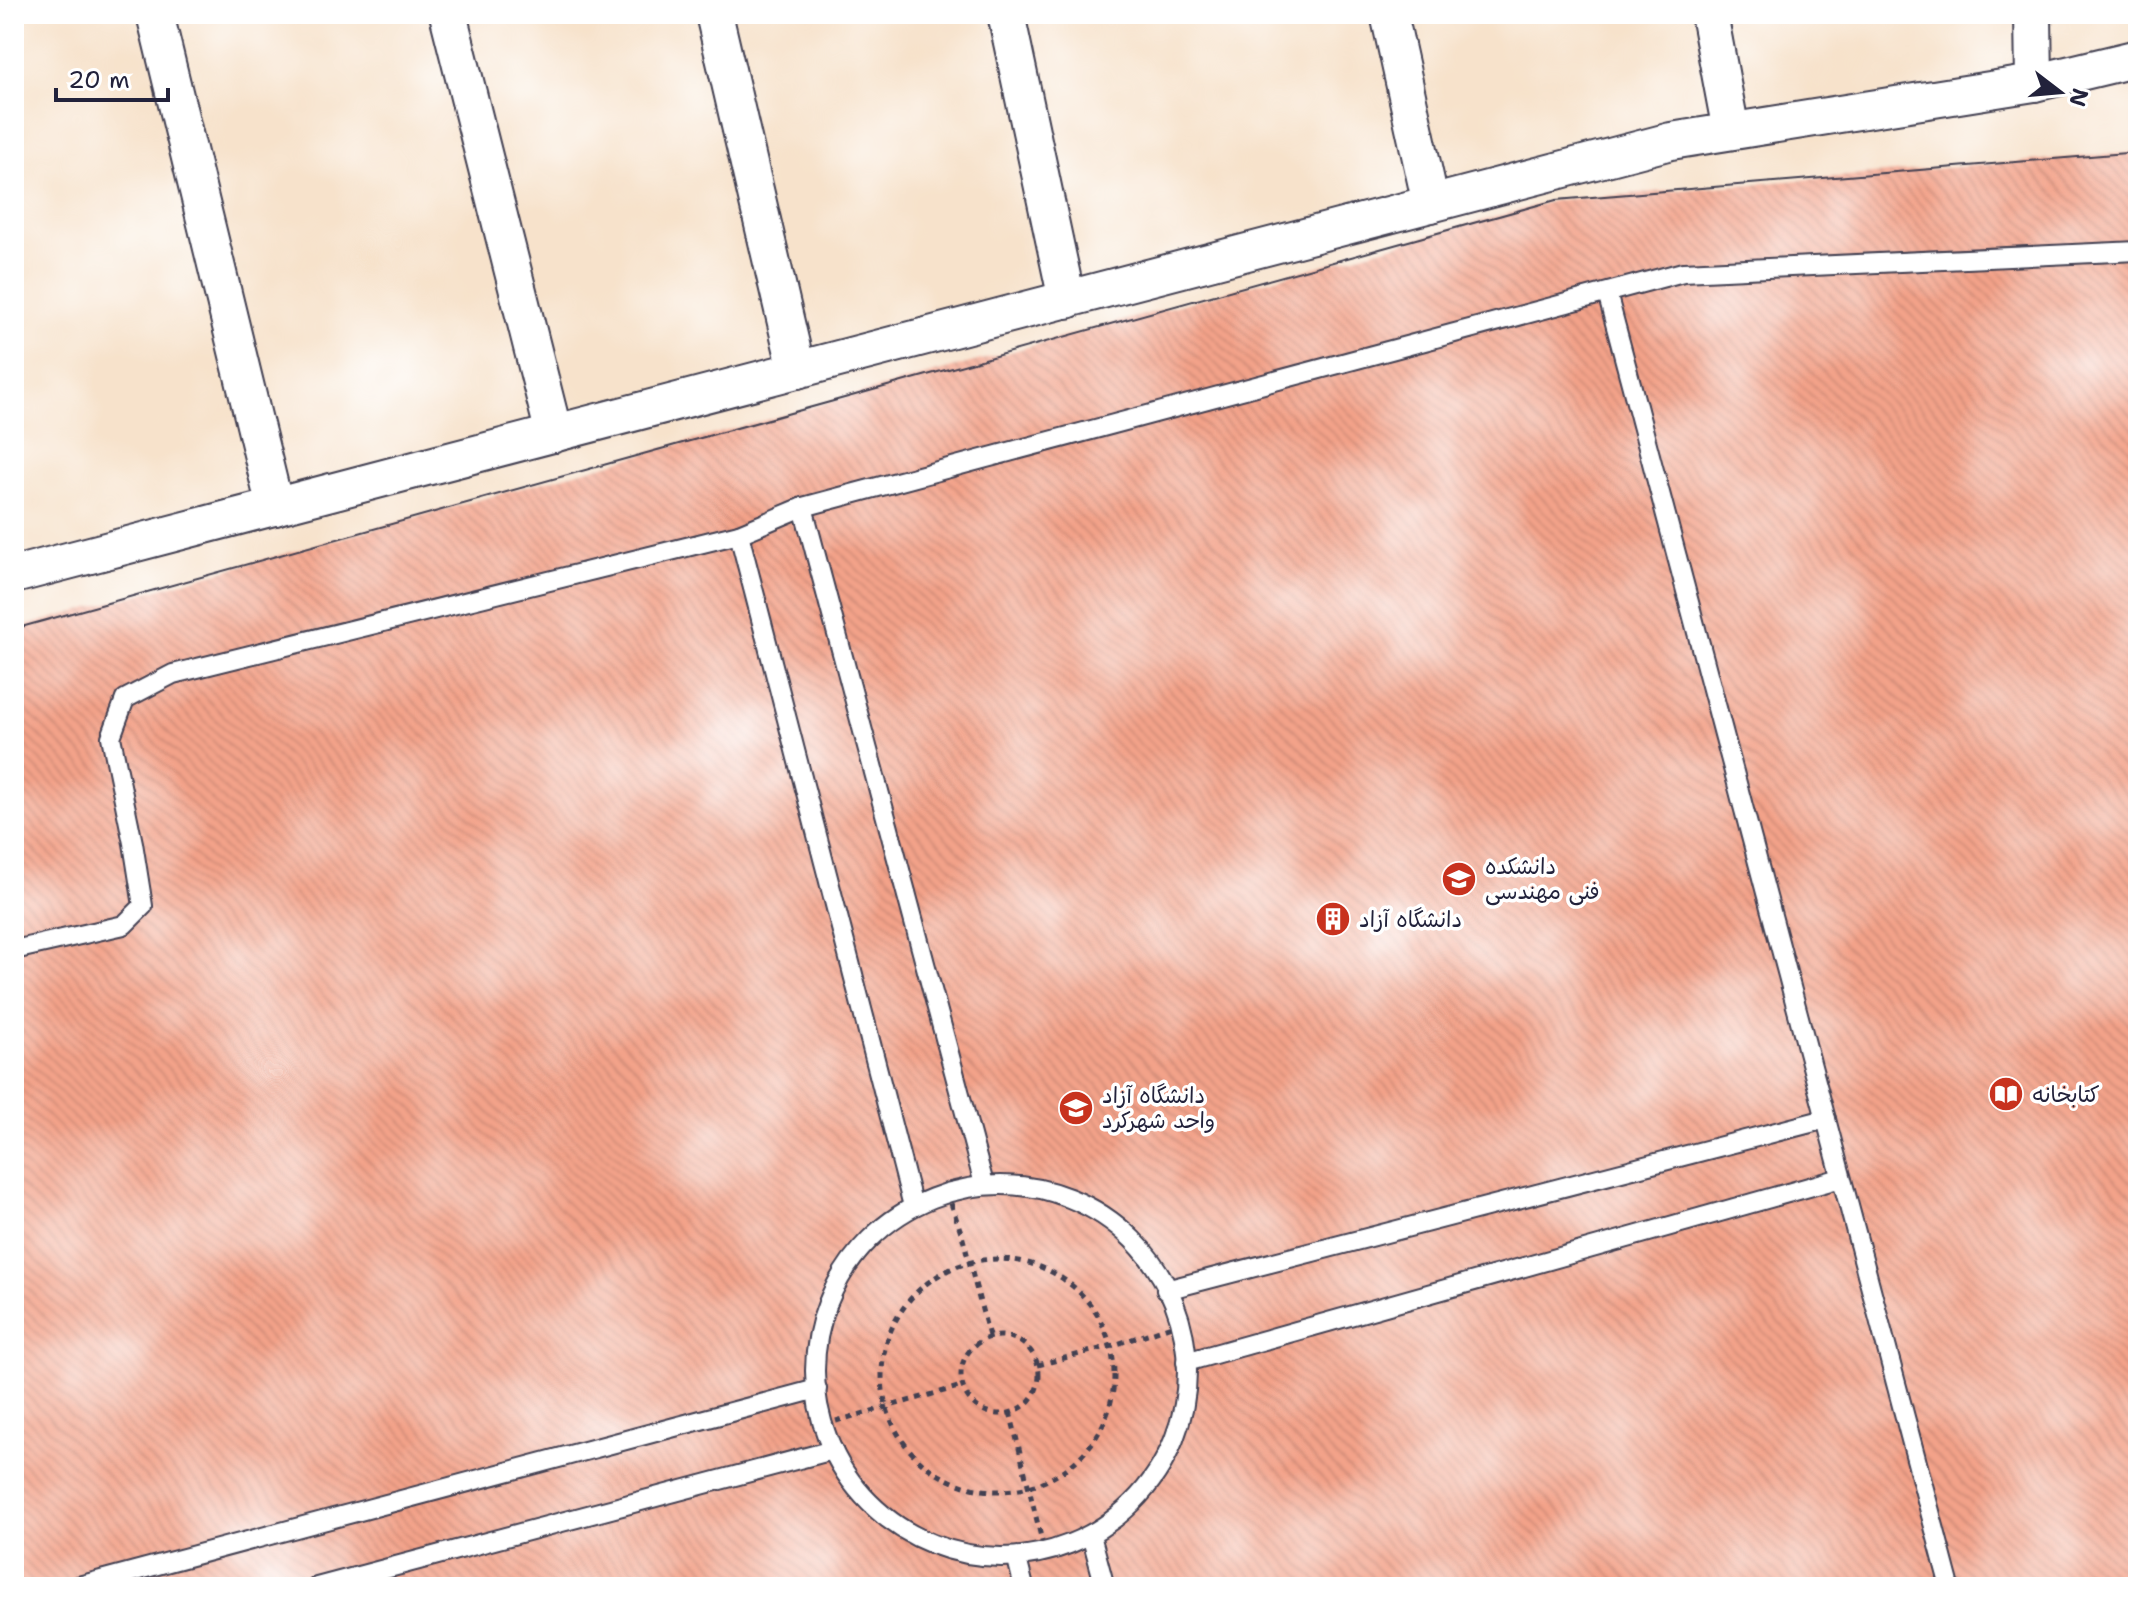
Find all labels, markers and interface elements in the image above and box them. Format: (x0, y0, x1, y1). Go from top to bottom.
scale bar (56, 52, 168, 102)
north arrow (2020, 52, 2100, 132)
text: 20 m (68, 64, 130, 96)
text: N (2062, 85, 2095, 110)
place label: دانشکده فنی مهندسی (1485, 852, 1600, 906)
school or university icon: دانشکده فنی مهندسی (1440, 860, 1478, 898)
building icon: دانشگاه آزاد (1314, 900, 1352, 938)
place label: دانشگاه آزاد (1359, 905, 1462, 934)
library icon: کتابخانه (1987, 1075, 2025, 1113)
place label: کتابخانه (2032, 1080, 2100, 1109)
place label: دانشگاه آزاد واحد شهرکرد (1102, 1081, 1215, 1135)
school or university icon: دانشگاه آزاد واحد شهرکرد (1057, 1089, 1095, 1127)

